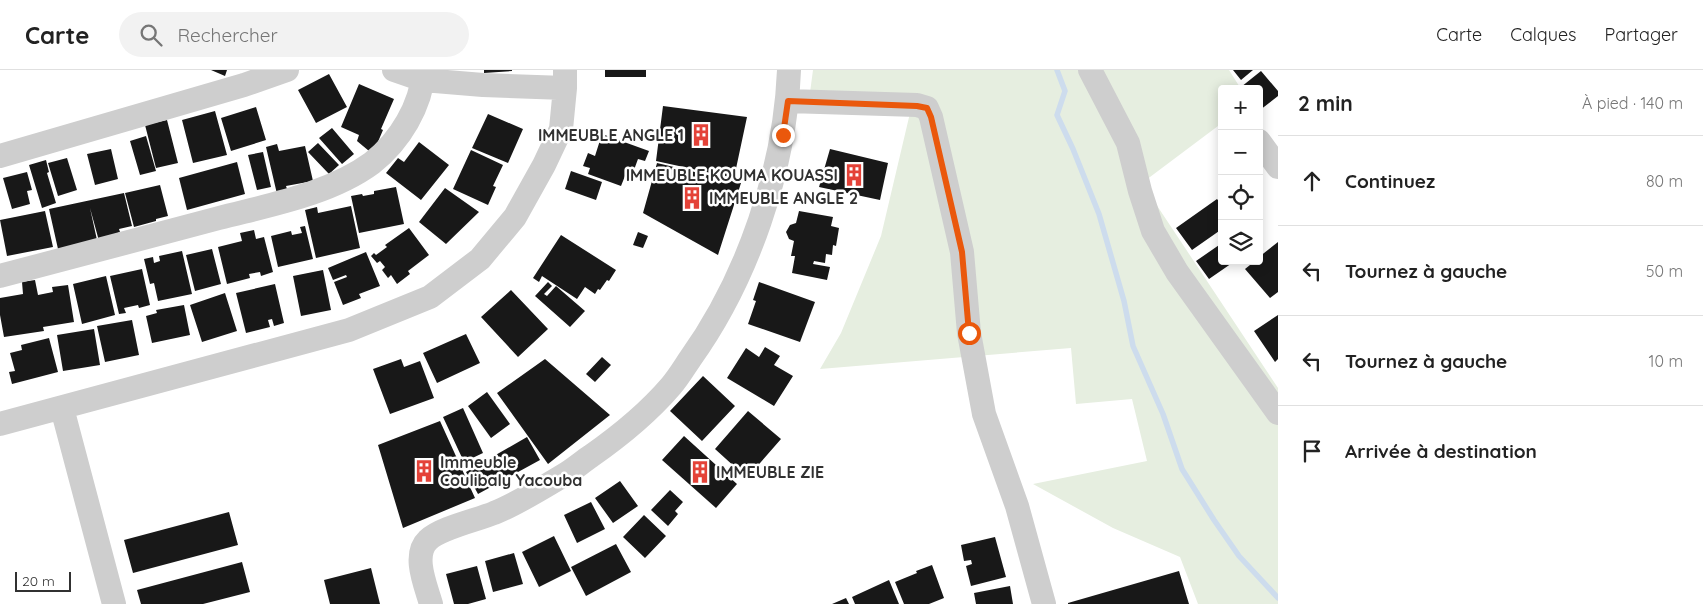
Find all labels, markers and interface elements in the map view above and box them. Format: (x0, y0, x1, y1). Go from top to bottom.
search box (119, 12, 469, 57)
text: Carte (25, 20, 89, 50)
icon: search (137, 21, 165, 49)
text: Rechercher (177, 23, 278, 47)
text: Carte (1436, 23, 1482, 46)
text: Calques (1510, 23, 1577, 46)
text: Partager (1605, 23, 1678, 46)
map controls (1218, 85, 1263, 265)
button: + (1218, 85, 1263, 130)
text: 2 min (1298, 90, 1353, 116)
text: À pied · 140 m (1582, 93, 1683, 113)
building icon: IMMEUBLE ANGLE 1 (688, 122, 714, 148)
route end (772, 124, 795, 147)
place label: IMMEUBLE ANGLE 1 (538, 125, 684, 145)
button: − (1218, 130, 1263, 175)
building icon: IMMEUBLE KOUMA KOUASSI (841, 162, 867, 188)
place label: IMMEUBLE KOUMA KOUASSI (626, 165, 838, 185)
icon: ahead (1298, 167, 1326, 195)
text: Continuez (1345, 169, 1435, 193)
text: 80 m (1646, 171, 1683, 191)
button: locate (1218, 175, 1263, 220)
building icon: IMMEUBLE ANGLE 2 (679, 185, 705, 211)
place label: IMMEUBLE ANGLE 2 (709, 188, 858, 208)
button: layers (1218, 220, 1263, 265)
icon: left (1298, 257, 1326, 285)
text: Tournez à gauche (1345, 259, 1507, 283)
text: 50 m (1646, 261, 1683, 281)
route start (958, 322, 981, 345)
icon: left (1298, 347, 1326, 375)
text: Tournez à gauche (1345, 349, 1507, 373)
text: 10 m (1649, 351, 1683, 371)
icon: arrive (1298, 437, 1326, 465)
text: Arrivée à destination (1345, 439, 1537, 463)
place label: Immeuble Coulibaly Yacouba (440, 452, 582, 490)
building icon: Immeuble Coulibaly Yacouba (411, 458, 437, 484)
building icon: IMMEUBLE ZIE (687, 459, 713, 485)
place label: IMMEUBLE ZIE (716, 462, 824, 482)
scale bar (15, 569, 71, 592)
text: 20 m (22, 572, 55, 590)

